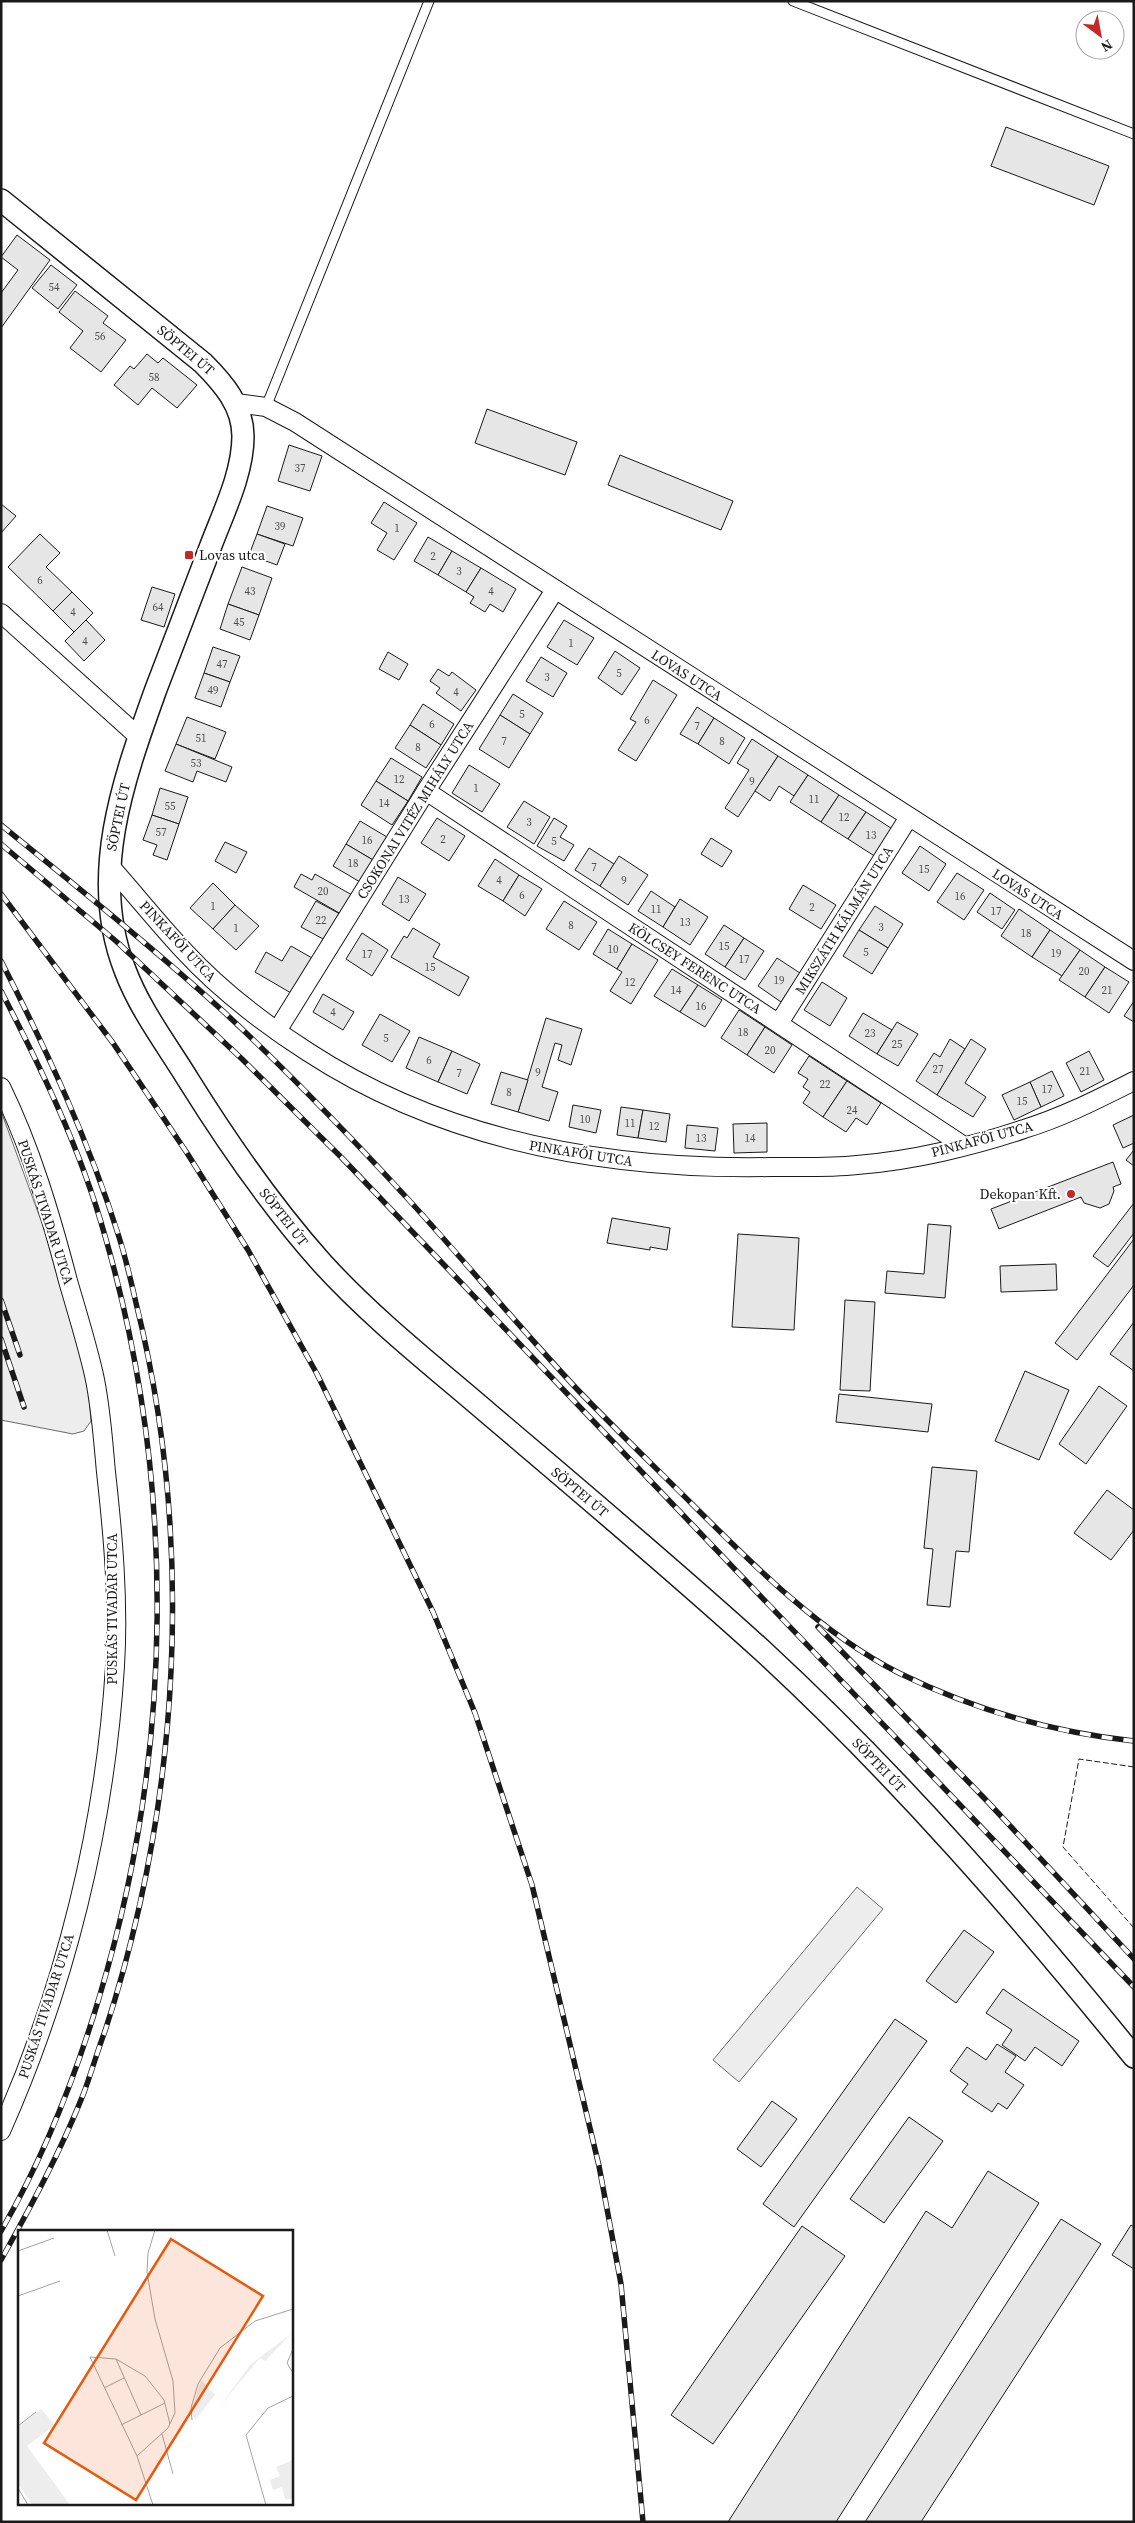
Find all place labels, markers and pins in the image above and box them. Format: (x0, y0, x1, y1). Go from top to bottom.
place label: Lovas utca (199, 545, 266, 565)
marker: Lovas utca (183, 549, 195, 561)
place label: Dekopan Kft. (980, 1184, 1061, 1204)
marker: Dekopan Kft. (1065, 1188, 1077, 1200)

